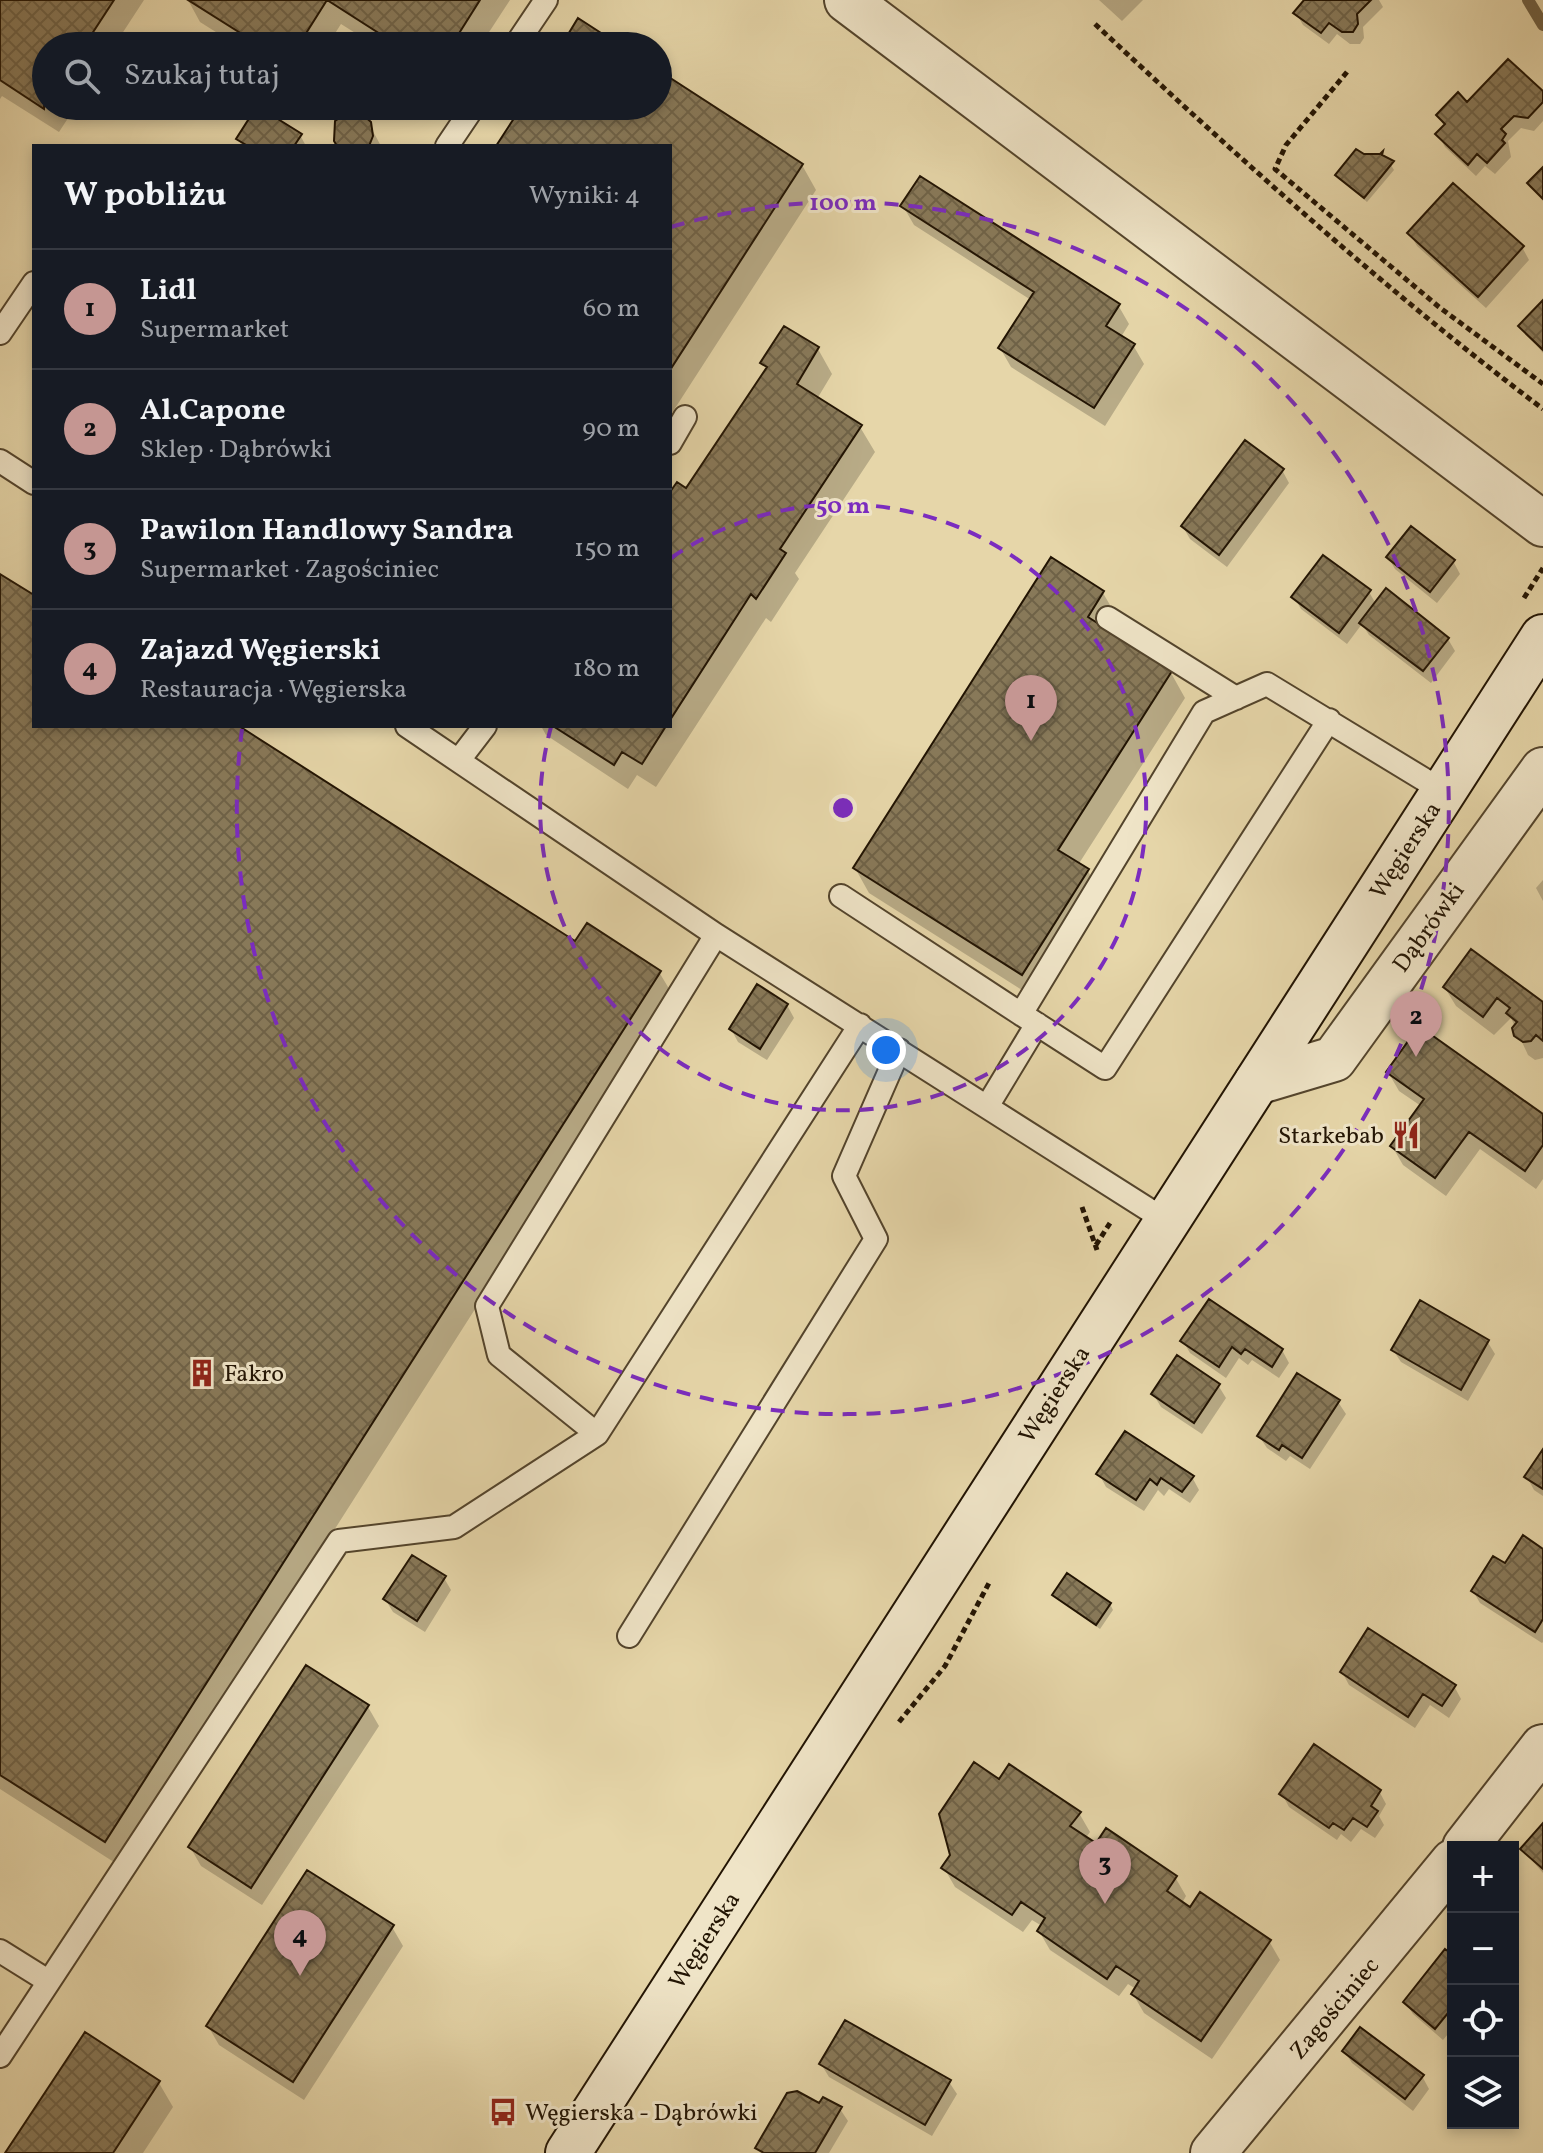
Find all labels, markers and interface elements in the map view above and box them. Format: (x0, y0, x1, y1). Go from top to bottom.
search box (32, 32, 672, 120)
icon: search (60, 54, 104, 98)
text: Szukaj tutaj (124, 55, 280, 97)
text: W pobliżu (64, 173, 227, 220)
text: Wyniki: 4 (529, 178, 640, 214)
text: 100 m (809, 187, 877, 221)
text: Lidl (140, 270, 197, 312)
text: 1 (85, 291, 95, 327)
text: 60 m (583, 291, 640, 327)
text: Supermarket (140, 312, 289, 348)
text: Al.Capone (140, 390, 286, 432)
text: 2 (83, 411, 97, 447)
text: 90 m (582, 411, 640, 447)
text: Sklep · Dąbrówki (140, 432, 332, 468)
text: 50 m (816, 490, 870, 524)
text: Pawilon Handlowy Sandra (140, 510, 513, 552)
text: 3 (83, 531, 97, 567)
text: 150 m (574, 531, 640, 567)
text: Supermarket · Zagościniec (140, 552, 439, 588)
text: Zajazd Węgierski (140, 630, 381, 672)
text: 4 (82, 651, 98, 687)
text: 180 m (573, 651, 640, 687)
text: Restauracja · Węgierska (140, 672, 407, 708)
pin: 1 (1005, 675, 1057, 741)
centre of rings (829, 794, 857, 822)
street label: Węgierska (1363, 796, 1451, 906)
street label: Dąbrówki (1385, 876, 1474, 980)
pin: 2 (1390, 991, 1442, 1057)
your location (866, 1030, 906, 1070)
place label: Starkebab (1278, 1120, 1384, 1154)
restaurant icon: Starkebab (1391, 1120, 1421, 1150)
street label: Węgierska (1012, 1340, 1100, 1450)
building icon: Fakro (187, 1358, 217, 1388)
place label: Fakro (224, 1358, 284, 1392)
pin: 3 (1079, 1838, 1131, 1904)
map controls (1447, 1841, 1519, 2129)
button: + (1447, 1841, 1519, 1913)
street label: Węgierska (662, 1886, 750, 1996)
pin: 4 (274, 1910, 326, 1976)
button: − (1447, 1913, 1519, 1985)
street label: Zagościniec (1283, 1951, 1388, 2068)
button: locate (1447, 1985, 1519, 2057)
button: layers (1447, 2057, 1519, 2129)
bus stop icon: Węgierska - Dąbrówki (488, 2097, 518, 2127)
place label: Węgierska - Dąbrówki (525, 2097, 758, 2131)

